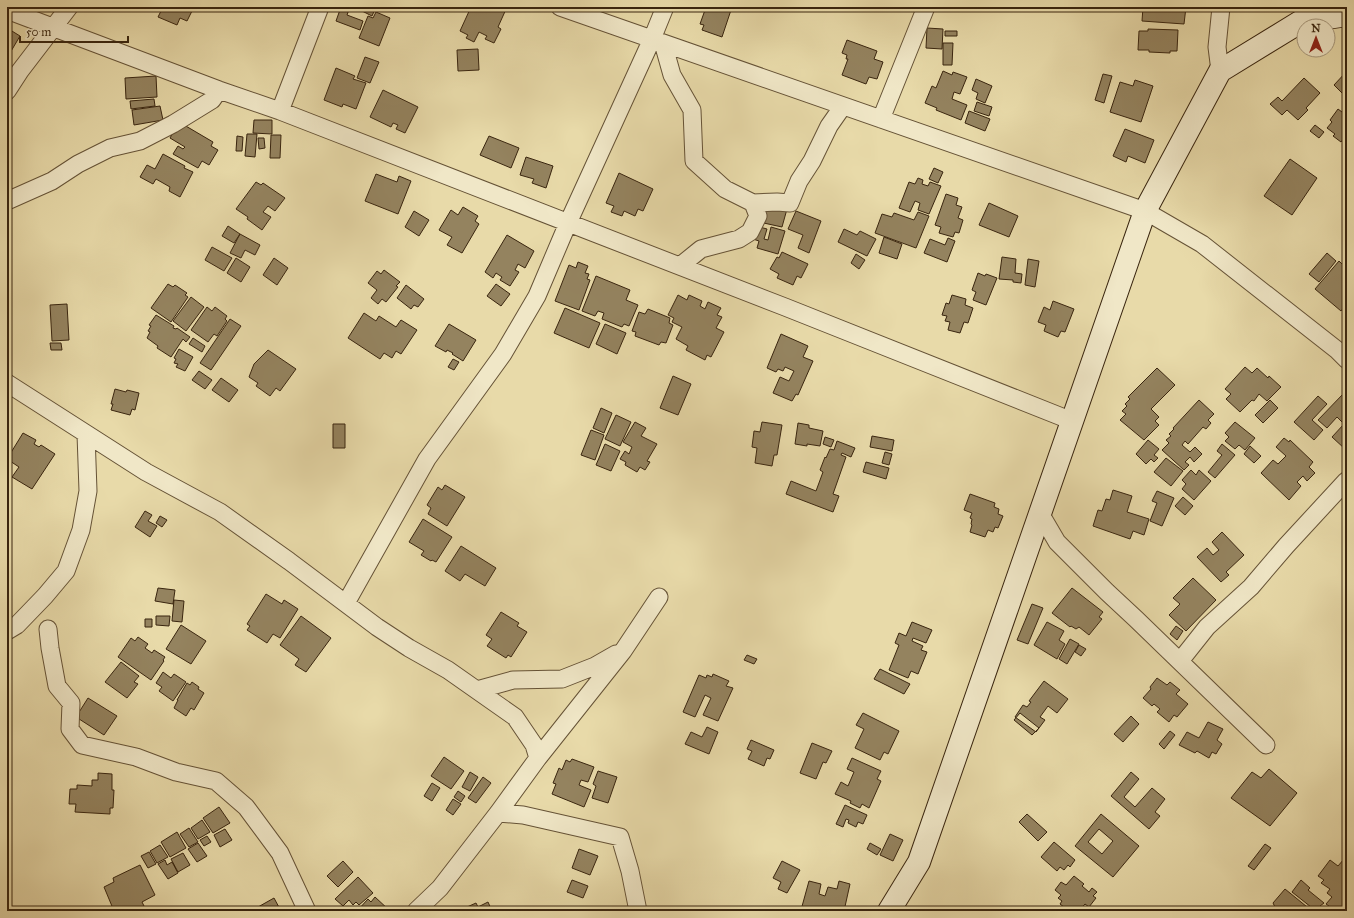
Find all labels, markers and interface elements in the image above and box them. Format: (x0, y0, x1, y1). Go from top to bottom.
scale bar (20, 18, 128, 44)
north arrow (1296, 18, 1336, 58)
text: N (1311, 22, 1321, 35)
text: 50 m (26, 25, 51, 39)

